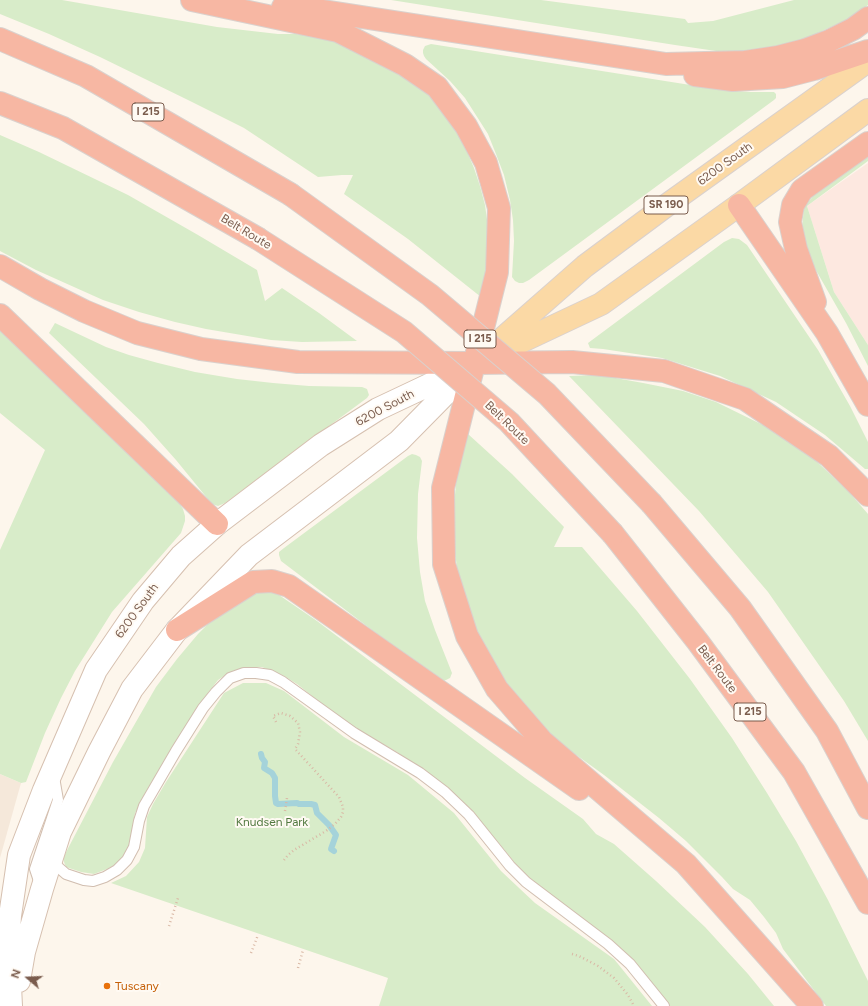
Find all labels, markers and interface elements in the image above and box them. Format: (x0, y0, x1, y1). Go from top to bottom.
road number: I 215 (132, 103, 164, 121)
street label: 6200 South (695, 139, 755, 189)
road number: SR 190 (644, 196, 688, 214)
street label: Belt Route (218, 211, 274, 253)
road number: I 215 (464, 330, 496, 348)
street label: 6200 South (353, 387, 417, 429)
street label: Belt Route (482, 398, 532, 448)
street label: 6200 South (112, 581, 162, 641)
street label: Belt Route (694, 642, 740, 696)
road number: I 215 (734, 703, 766, 721)
park label: Knudsen Park (236, 815, 308, 829)
north arrow (8, 958, 48, 998)
text: N (9, 968, 24, 980)
place label: Tuscany (115, 979, 159, 993)
marker: Tuscany (102, 981, 112, 991)

